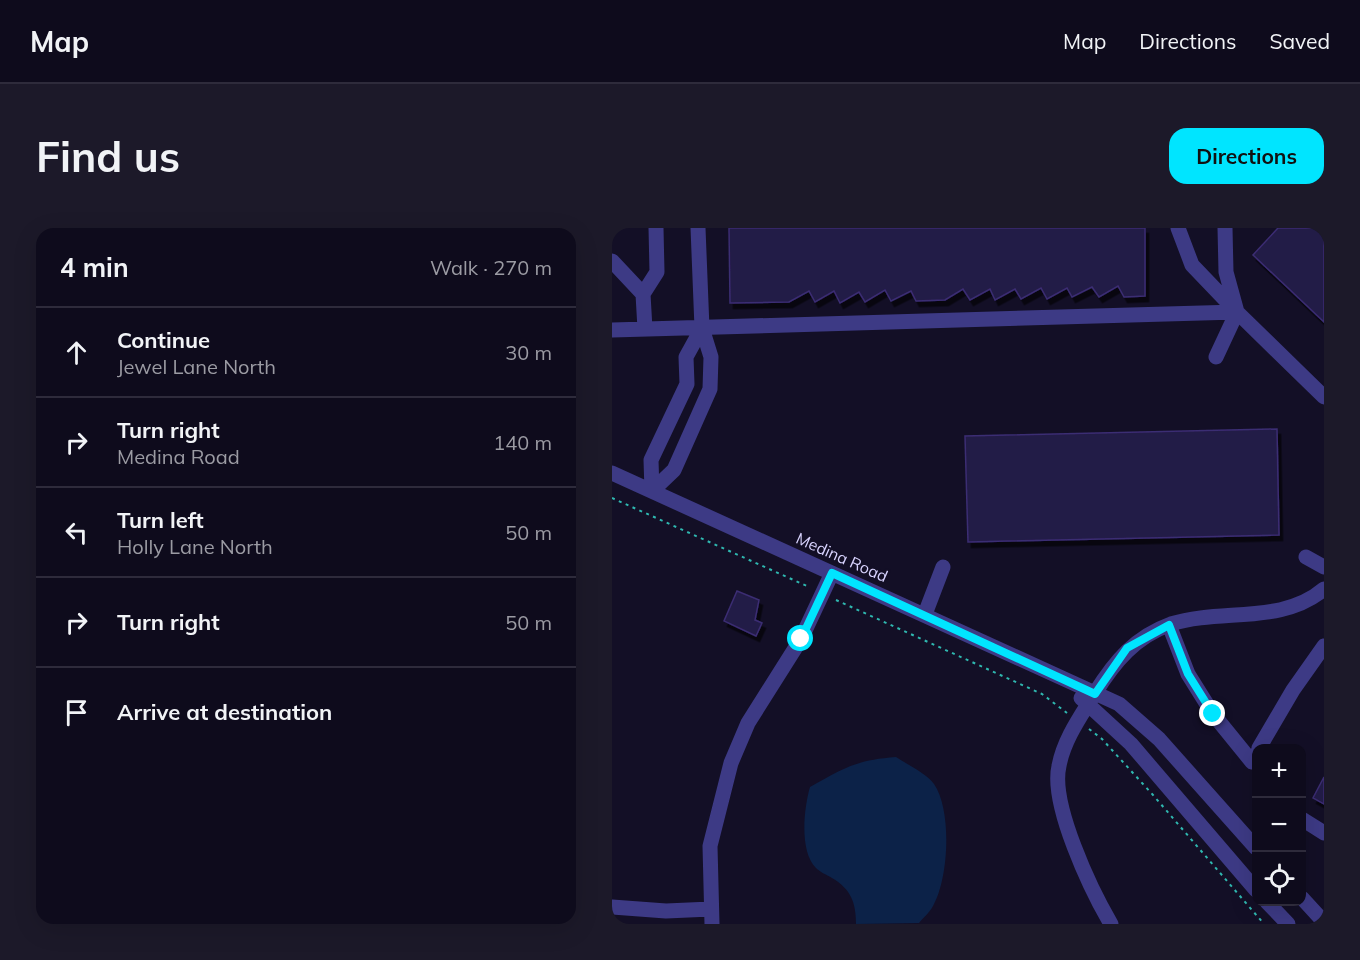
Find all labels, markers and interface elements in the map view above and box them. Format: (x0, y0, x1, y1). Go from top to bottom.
text: Map (30, 24, 89, 59)
text: Map (1063, 28, 1106, 54)
text: Directions (1139, 28, 1236, 54)
text: Saved (1269, 28, 1330, 54)
button: Directions (1169, 128, 1324, 184)
text: Find us (36, 130, 180, 183)
text: 4 min (60, 251, 129, 284)
text: Walk · 270 m (430, 255, 552, 280)
text: Continue (117, 326, 210, 354)
icon: ahead (60, 336, 93, 369)
text: 30 m (505, 340, 552, 365)
text: Jewel Lane North (117, 354, 276, 379)
text: Turn right (117, 416, 220, 444)
icon: right (60, 426, 93, 459)
text: 140 m (493, 430, 552, 455)
text: Medina Road (117, 444, 240, 469)
text: Turn left (117, 506, 204, 534)
icon: left (60, 516, 93, 549)
text: 50 m (505, 520, 552, 545)
street label: Medina Road (793, 528, 891, 586)
text: Holly Lane North (117, 534, 273, 559)
icon: right (60, 606, 93, 639)
text: Turn right (117, 608, 220, 636)
text: 50 m (505, 610, 552, 635)
route start (787, 625, 813, 651)
icon: arrive (60, 696, 93, 729)
text: Arrive at destination (117, 698, 332, 726)
route end (1199, 700, 1225, 726)
map controls (1252, 744, 1306, 906)
button: + (1252, 744, 1306, 798)
button: − (1252, 798, 1306, 852)
button: locate (1252, 852, 1306, 906)

